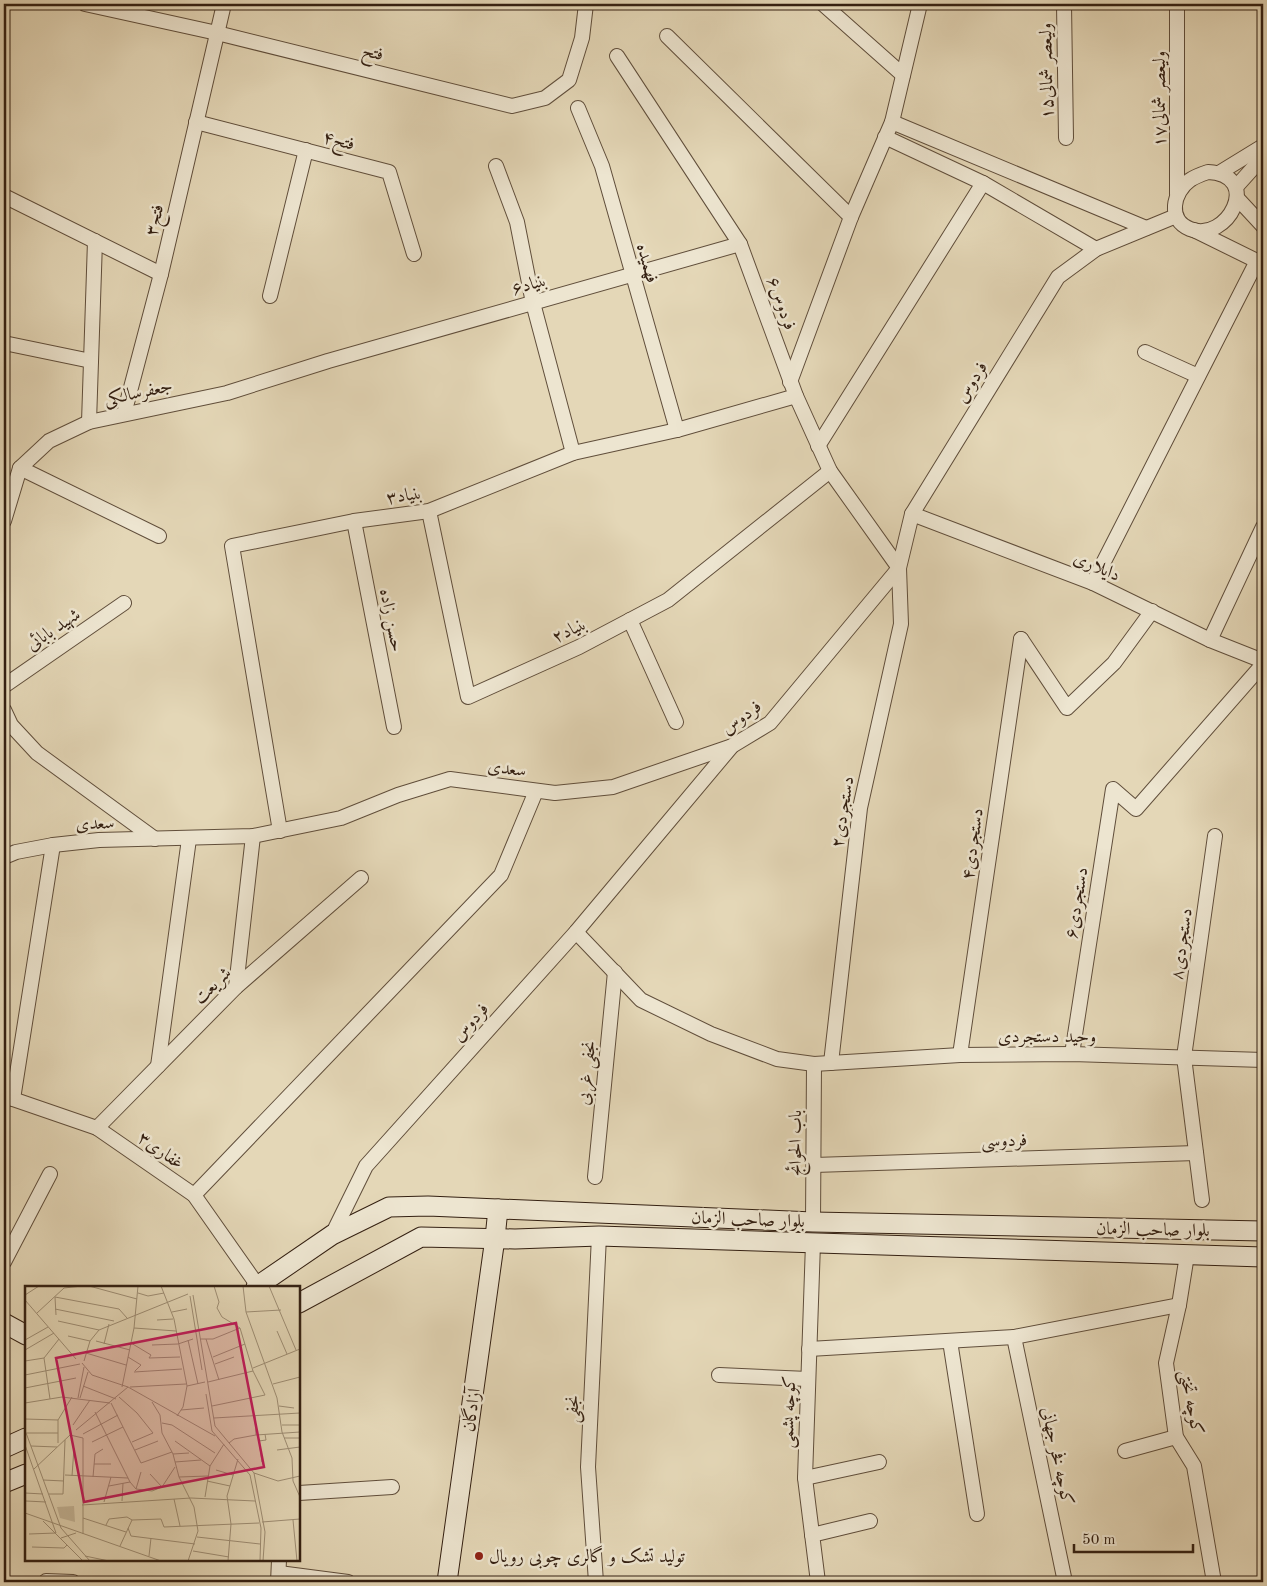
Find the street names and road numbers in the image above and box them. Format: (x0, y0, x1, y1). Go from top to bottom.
street label: ولیعصر شمالی۱۵ (1037, 23, 1059, 119)
street label: فتح (359, 42, 385, 70)
street label: ولیعصر شمالی۱۷ (1151, 51, 1171, 147)
street label: فتح۴ (320, 128, 356, 160)
street label: فتح۳ (143, 203, 173, 239)
street label: فهمیده (633, 241, 661, 285)
street label: بنیاد۶ (510, 271, 549, 299)
street label: فردوس۶ (761, 274, 799, 333)
street label: فردوس (952, 359, 993, 407)
street label: جعفرسالکی (102, 376, 175, 412)
street label: بنیاد۳ (385, 484, 423, 509)
street label: دایلاری (1070, 549, 1123, 586)
street label: حسن زاده (374, 587, 406, 654)
street label: شهید بابائی (22, 604, 85, 656)
street label: بنیاد۲ (549, 615, 590, 648)
street label: فردوس (718, 697, 766, 740)
street label: سعدی (486, 758, 527, 780)
street label: دستجردی۲ (828, 775, 860, 850)
street label: دستجردی۴ (959, 807, 989, 881)
street label: سعدی (75, 814, 115, 834)
street label: دستجردی۶ (1062, 866, 1094, 941)
street label: دستجردی۸ (1168, 907, 1198, 981)
street label: شریعت (191, 964, 236, 1009)
street label: فردوس (449, 1000, 494, 1047)
street label: وحید دستجردی (998, 1028, 1096, 1048)
street label: نجفی غربی (575, 1040, 602, 1107)
street label: باب الحوائج (785, 1110, 811, 1176)
street label: غفاری۳ (134, 1129, 186, 1174)
street label: فردوسی (981, 1131, 1028, 1154)
street label: بلوار صاحب الزمان (691, 1209, 805, 1233)
street label: بلوار صاحب الزمان (1096, 1220, 1210, 1242)
street label: کوچه تختی (1173, 1368, 1206, 1437)
street label: کوچه پشمی (779, 1375, 802, 1449)
street label: آزادگان (457, 1385, 485, 1433)
street label: نجفی (563, 1395, 586, 1424)
street label: کوچه فخر جهانی (1035, 1405, 1077, 1508)

